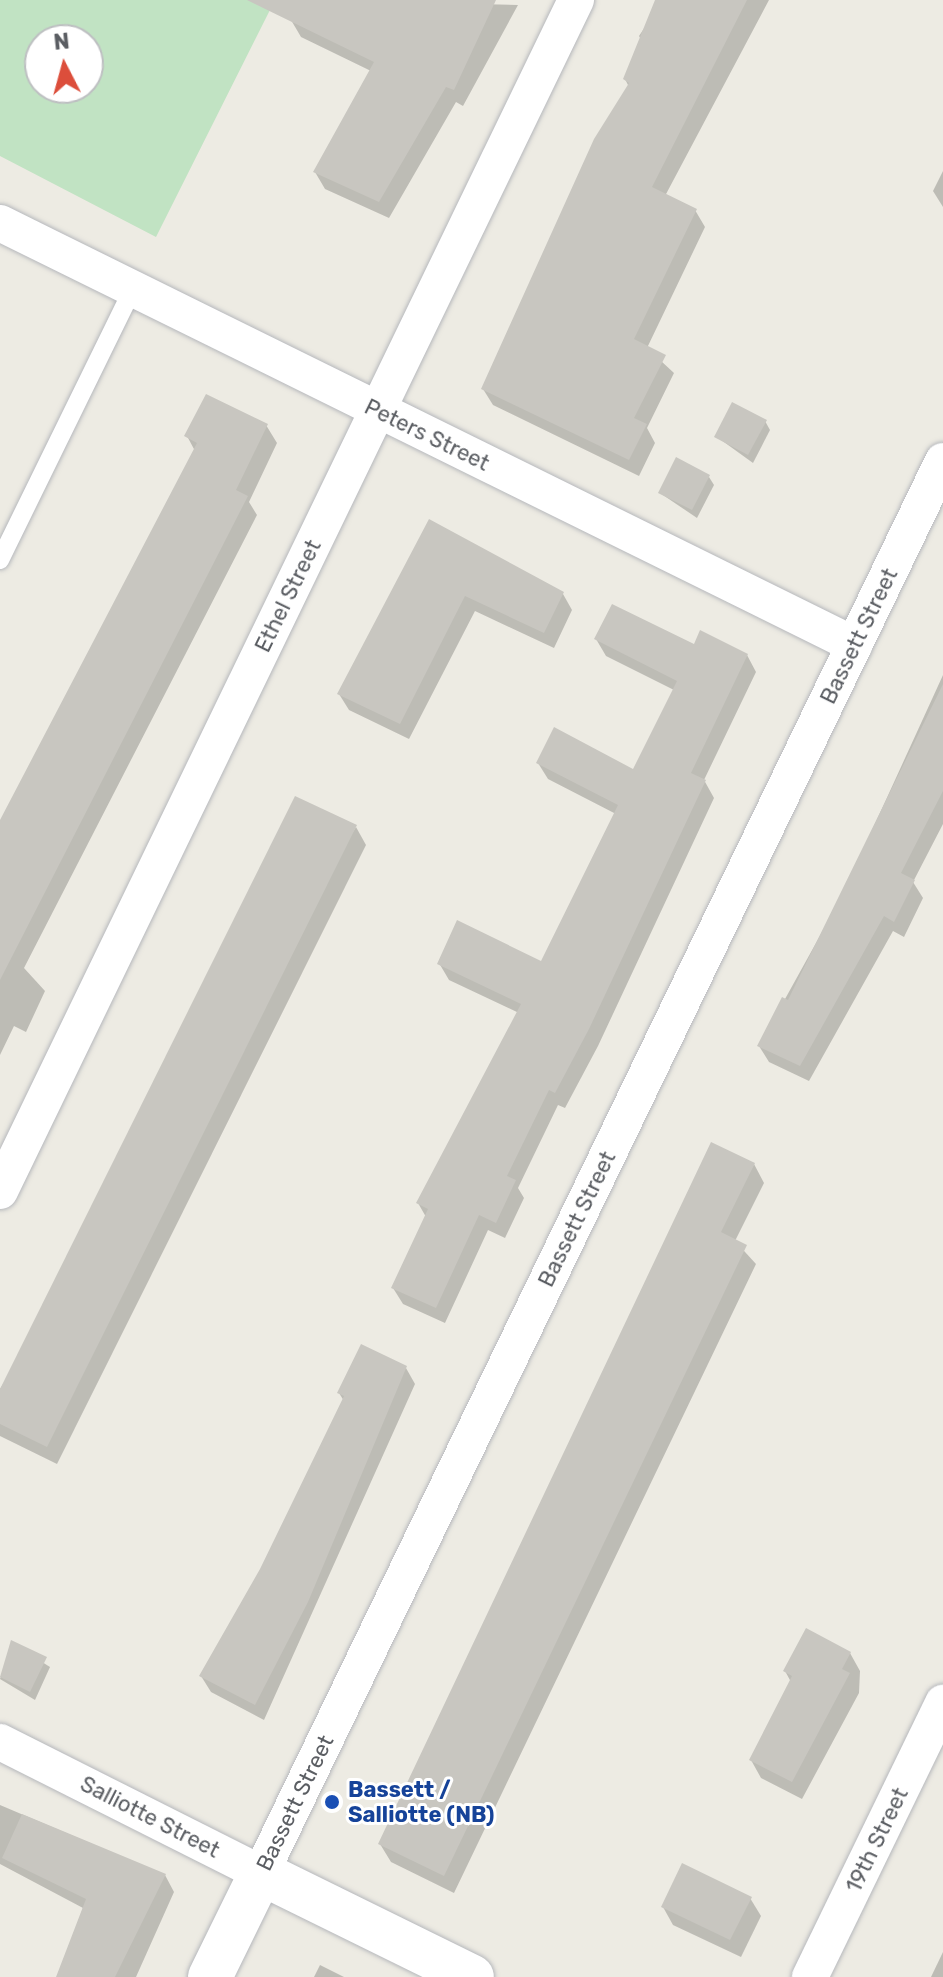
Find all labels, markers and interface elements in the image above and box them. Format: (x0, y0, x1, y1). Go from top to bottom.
north arrow (24, 24, 104, 104)
text: N (52, 27, 71, 56)
street label: Peters Street (360, 393, 494, 477)
street label: Ethel Street (249, 535, 327, 657)
street label: Bassett Street (815, 564, 903, 708)
street label: Bassett Street (533, 1147, 621, 1291)
street label: Bassett Street (251, 1731, 339, 1875)
street label: Salliotte Street (76, 1771, 224, 1863)
place label: Bassett / Salliotte (NB) (348, 1776, 494, 1828)
street label: 19th Street (840, 1783, 914, 1897)
marker: Bassett / Salliotte (NB) (323, 1793, 341, 1811)

